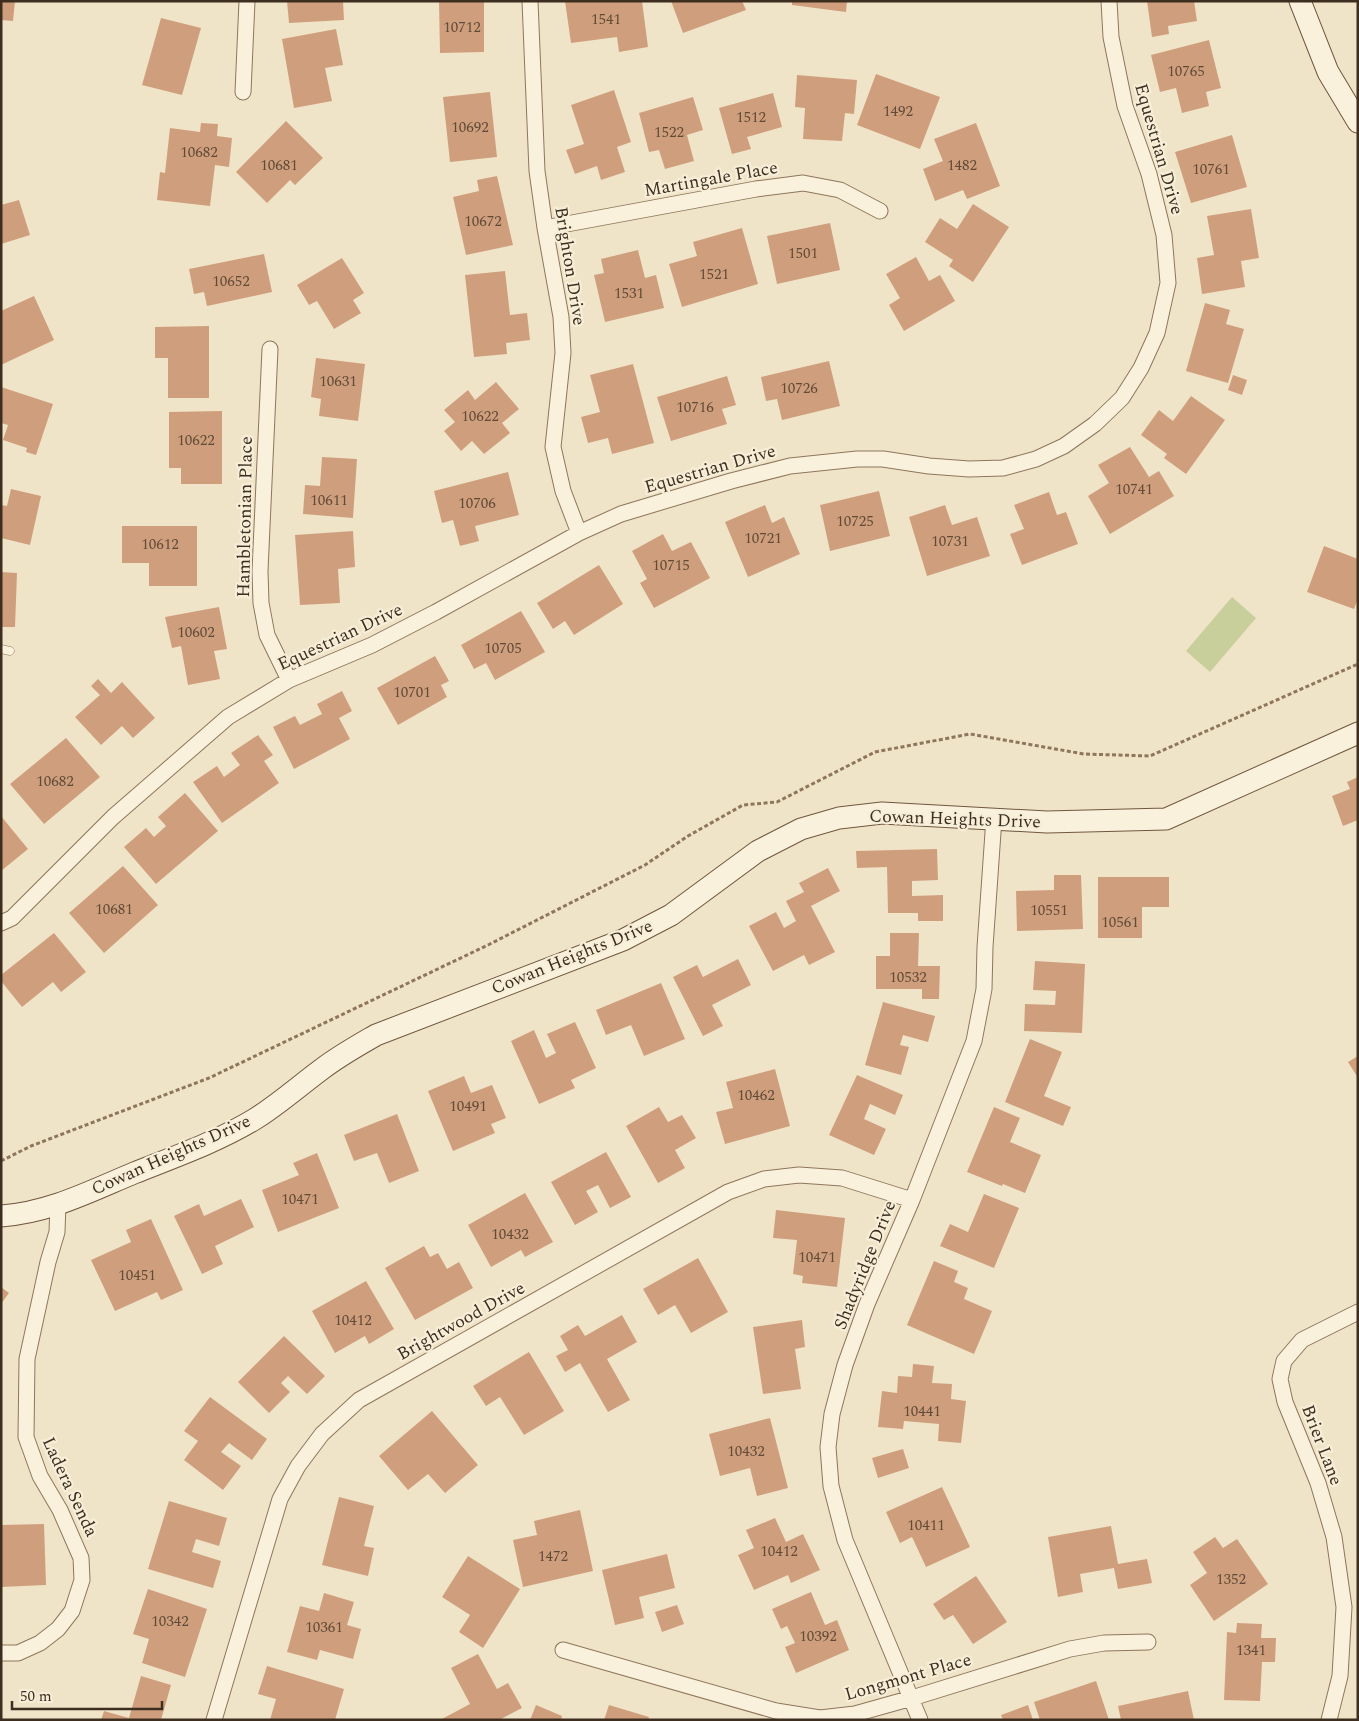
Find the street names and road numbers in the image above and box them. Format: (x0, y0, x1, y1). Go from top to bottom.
street label: Equestrian Drive (1127, 80, 1191, 218)
street label: Martingale Place (642, 154, 780, 204)
street label: Brighton Drive (547, 205, 593, 327)
street label: Hambletonian Place (230, 436, 260, 598)
street label: Equestrian Drive (641, 437, 779, 501)
street label: Equestrian Drive (273, 596, 407, 678)
street label: Cowan Heights Drive (869, 803, 1041, 835)
street label: Cowan Heights Drive (487, 912, 657, 1002)
street label: Cowan Heights Drive (87, 1108, 255, 1202)
street label: Shadyridge Drive (827, 1196, 903, 1334)
street label: Brightwood Drive (392, 1275, 530, 1367)
street label: Brier Lane (1294, 1401, 1350, 1489)
street label: Ladera Senda (35, 1433, 105, 1542)
street label: Longmont Place (842, 1646, 974, 1708)

